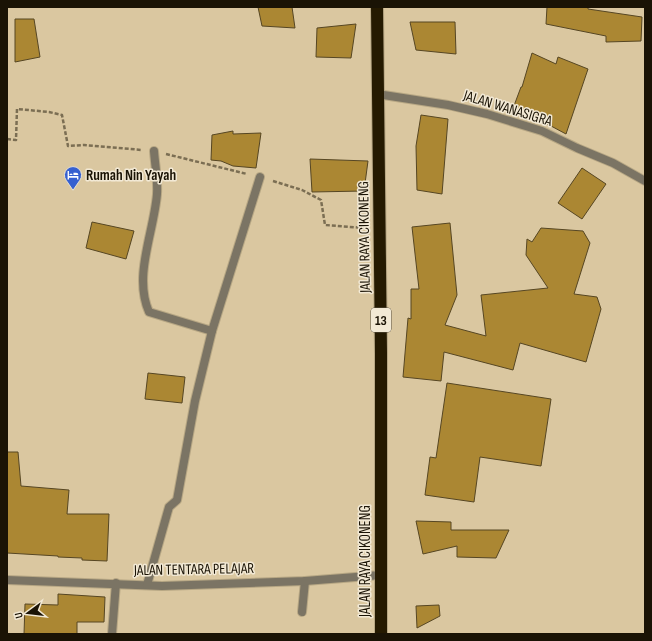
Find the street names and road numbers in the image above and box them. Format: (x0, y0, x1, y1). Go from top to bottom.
street label: JALAN WANASIGRA (460, 86, 555, 131)
street label: JALAN RAYA CIKONENG (354, 181, 375, 294)
road number: 13 (371, 308, 391, 332)
street label: JALAN RAYA CIKONENG (356, 505, 375, 618)
street label: JALAN TENTARA PELAJAR (133, 559, 254, 580)

